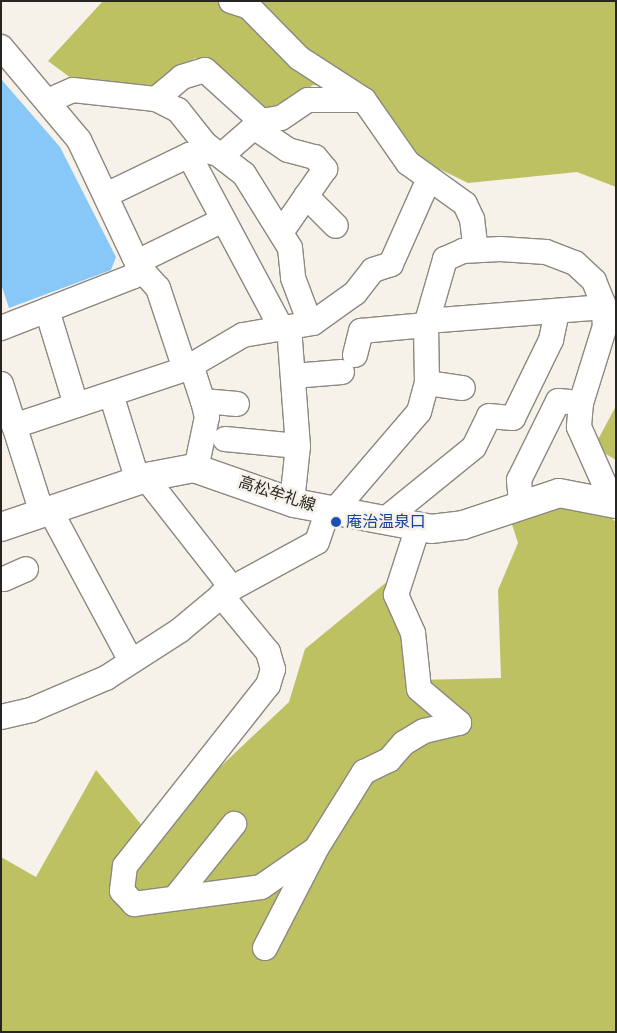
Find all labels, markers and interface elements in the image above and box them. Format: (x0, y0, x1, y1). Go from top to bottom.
street label: 高松牟礼線 (236, 473, 318, 515)
place label: 庵治温泉口 (346, 512, 426, 532)
marker: 庵治温泉口 (330, 516, 342, 528)

